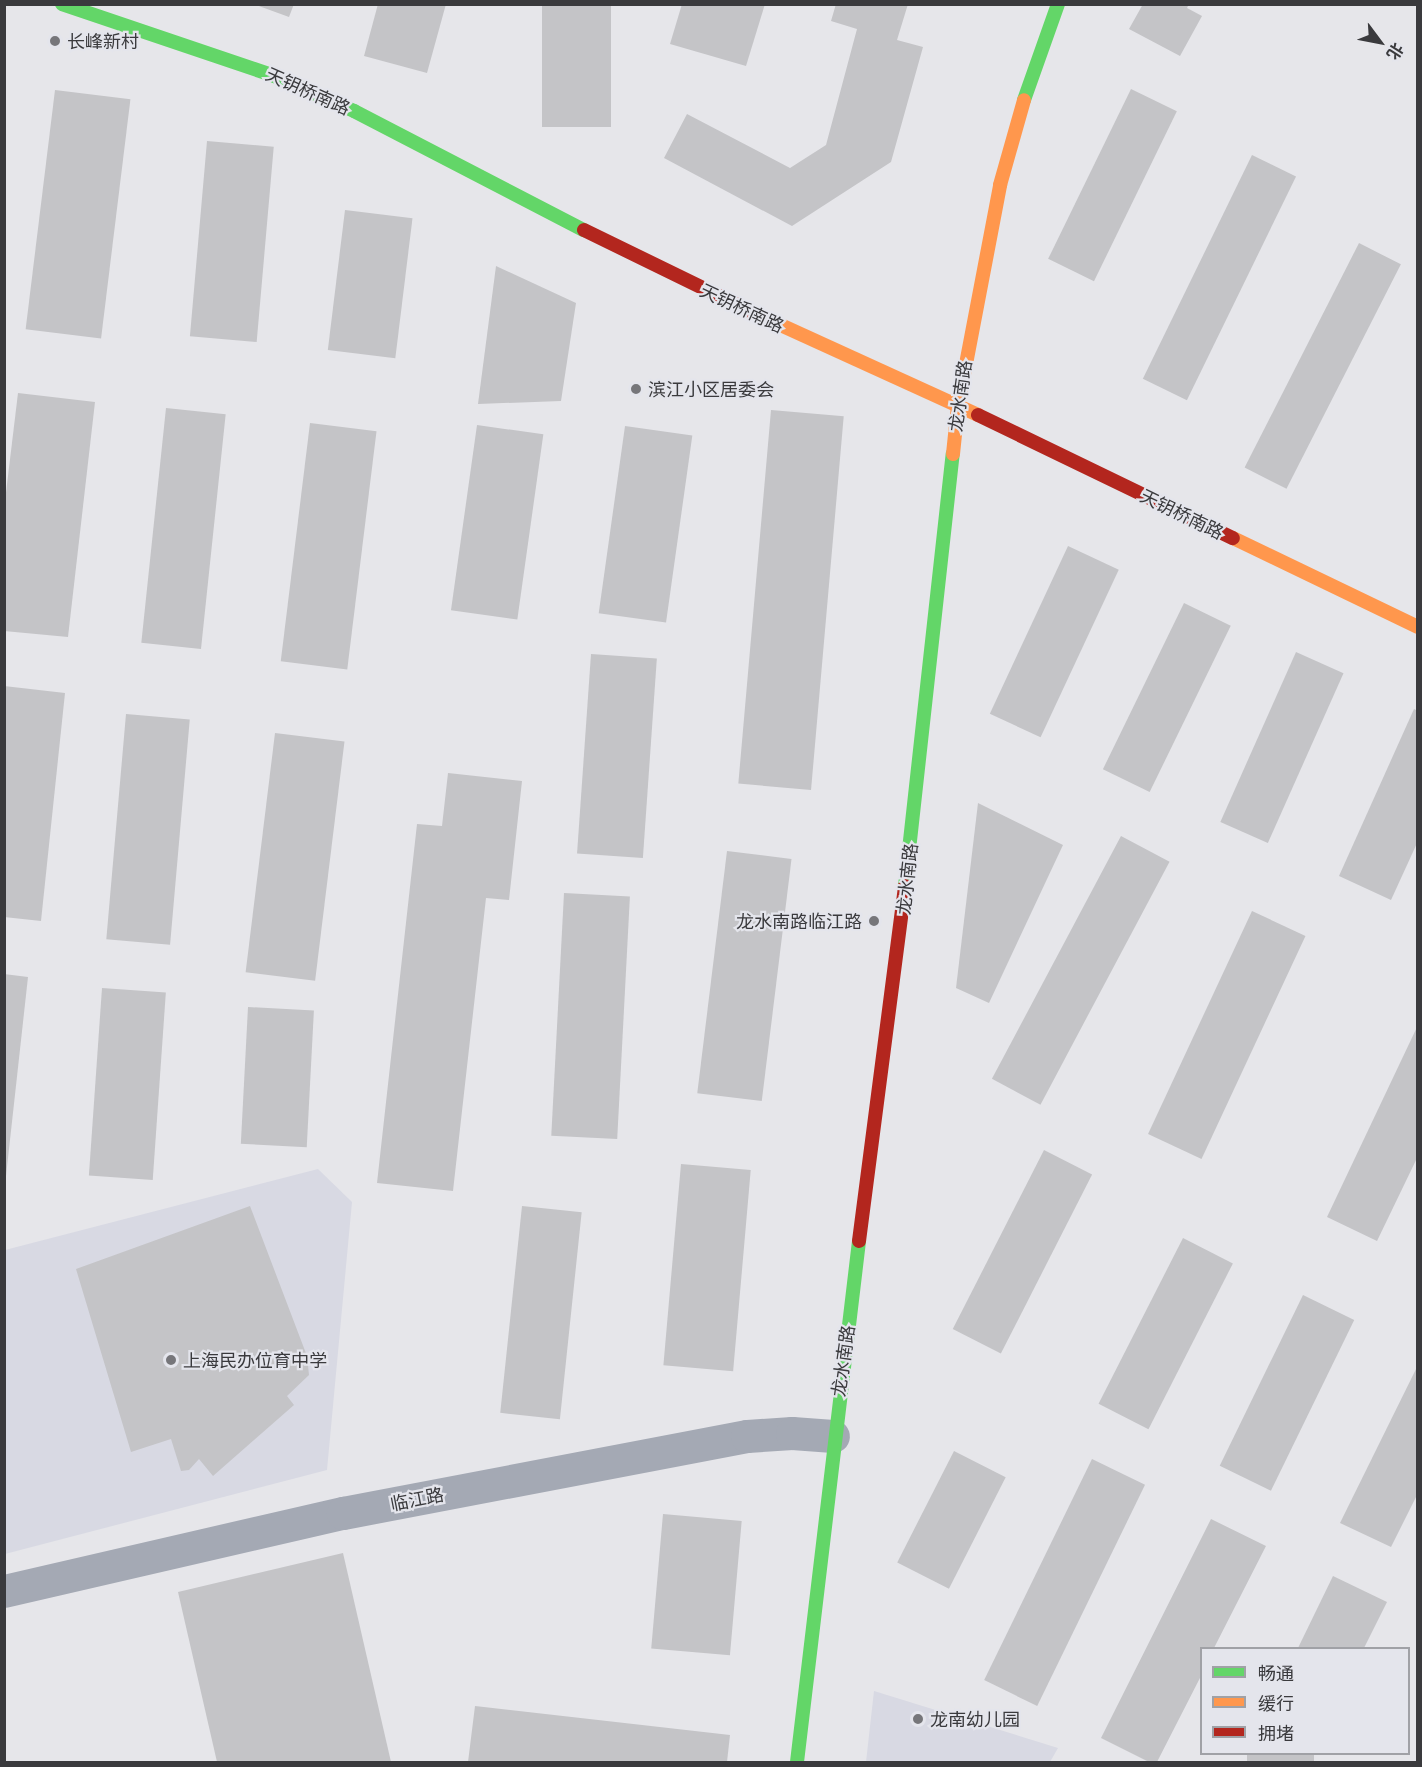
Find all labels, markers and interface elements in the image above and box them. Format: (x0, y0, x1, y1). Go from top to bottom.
north arrow (1350, 12, 1410, 72)
place label: 长峰新村 (67, 30, 139, 52)
marker: 长峰新村 (48, 34, 62, 48)
text: 北 (1383, 40, 1408, 64)
street label: 天钥桥南路 (262, 63, 354, 119)
street label: 天钥桥南路 (697, 279, 787, 337)
street label: 龙水南路 (944, 359, 976, 433)
place label: 滨江小区居委会 (648, 378, 774, 400)
marker: 滨江小区居委会 (629, 382, 643, 396)
street label: 天钥桥南路 (1137, 485, 1227, 543)
street label: 龙水南路 (892, 842, 922, 916)
place label: 龙水南路临江路 (736, 910, 862, 932)
marker: 龙水南路临江路 (867, 914, 881, 928)
street label: 龙水南路 (827, 1324, 859, 1398)
place label: 上海民办位育中学 (183, 1349, 327, 1371)
marker: 上海民办位育中学 (164, 1353, 178, 1367)
street label: 临江路 (388, 1483, 446, 1515)
legend (1200, 1647, 1410, 1755)
text: 畅通 (1258, 1662, 1294, 1684)
text: 缓行 (1258, 1692, 1294, 1714)
place label: 龙南幼儿园 (930, 1708, 1020, 1730)
marker: 龙南幼儿园 (911, 1712, 925, 1726)
text: 拥堵 (1258, 1722, 1294, 1744)

